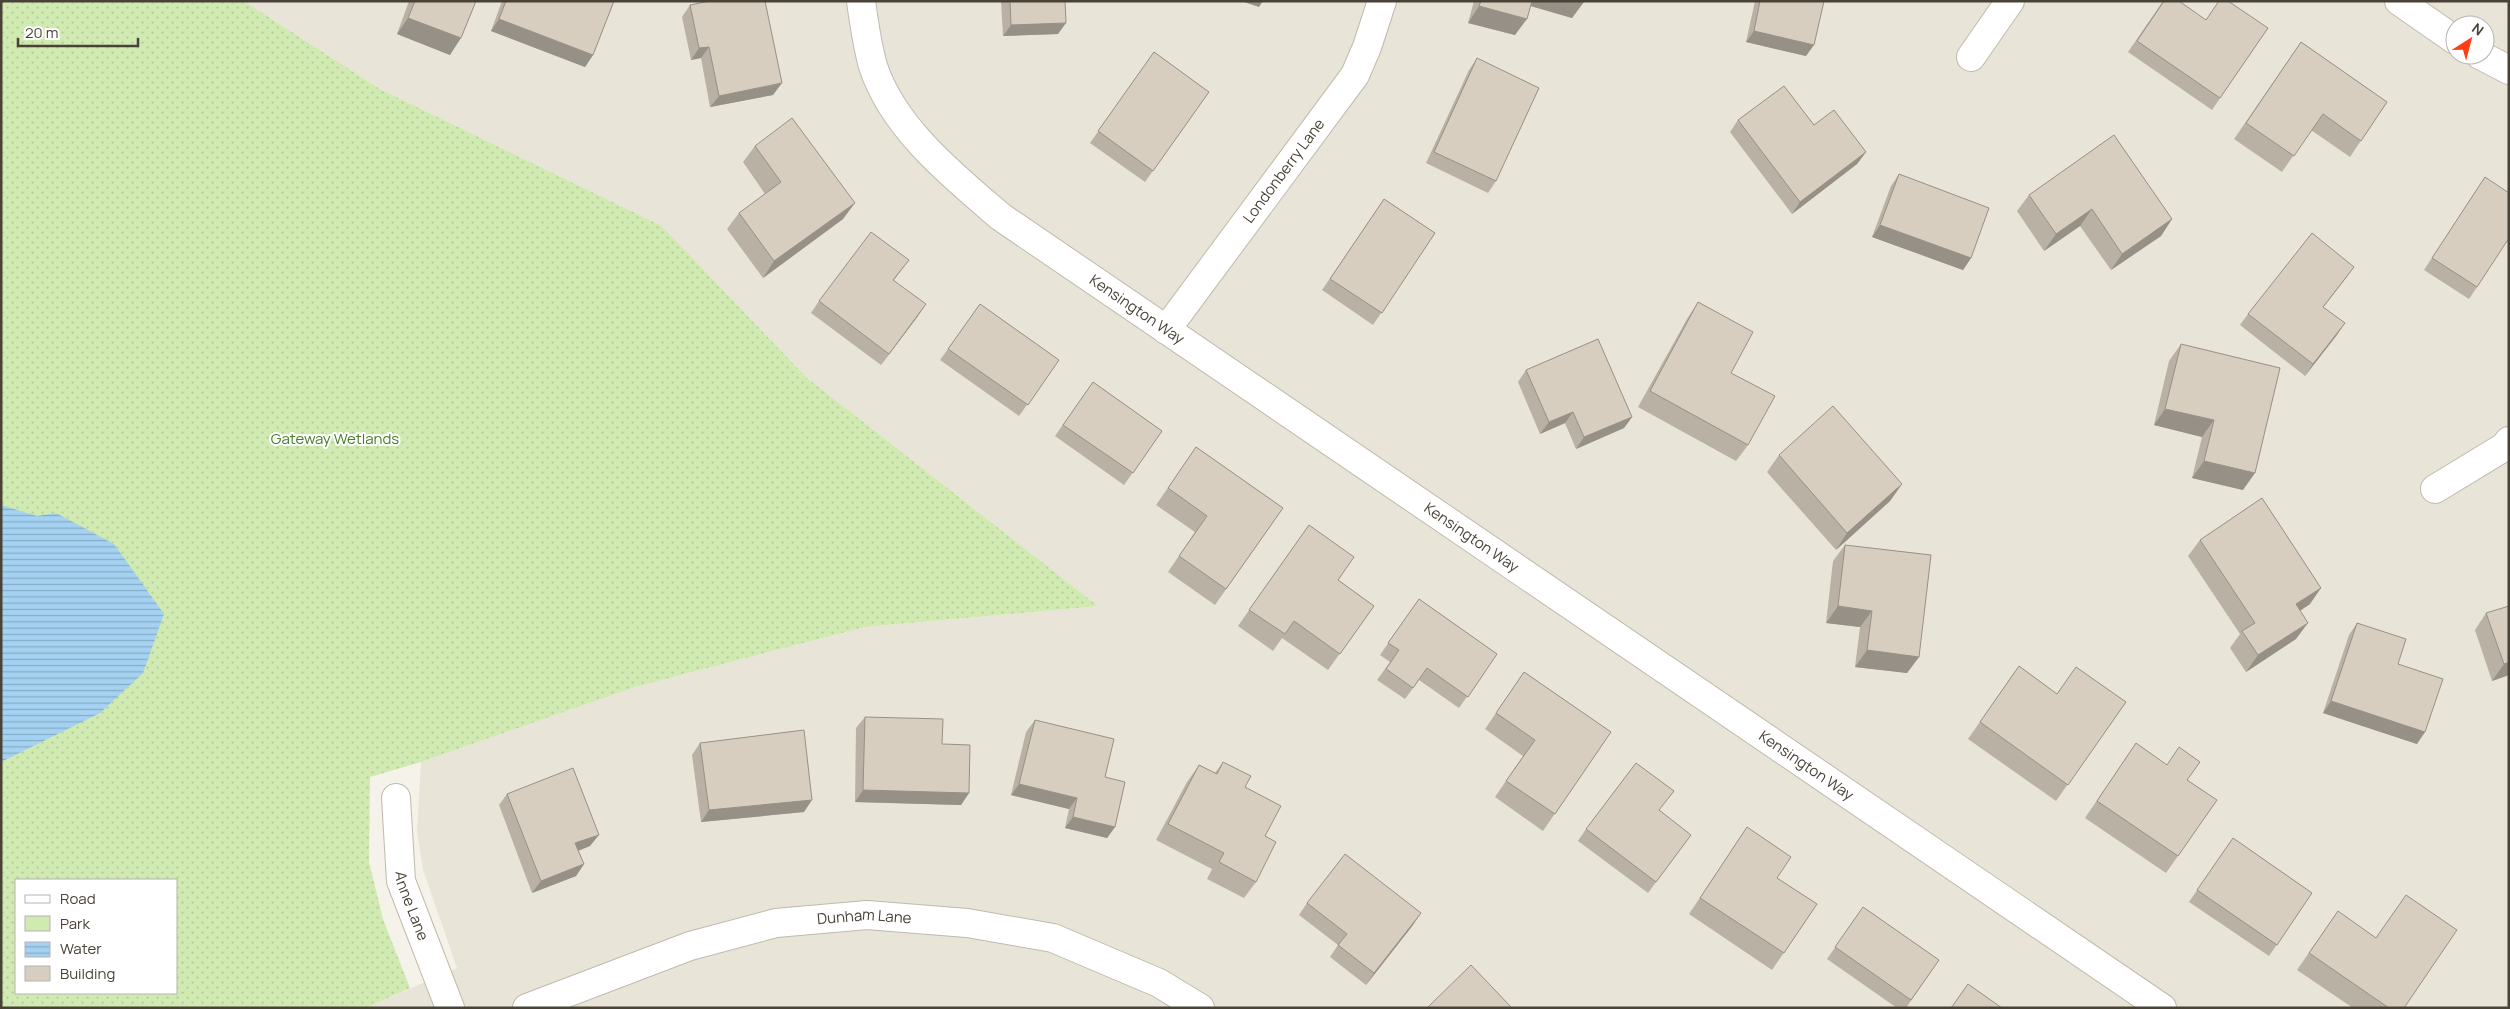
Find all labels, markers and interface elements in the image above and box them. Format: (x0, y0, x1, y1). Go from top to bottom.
scale bar (18, 15, 138, 47)
north arrow (2445, 15, 2495, 65)
text: N (2468, 18, 2488, 40)
text: 20 m (25, 22, 58, 43)
street label: Londonberry Lane (1238, 114, 1329, 227)
street label: Kensington Way (1085, 269, 1189, 349)
park label: Gateway Wetlands (271, 428, 399, 449)
street label: Kensington Way (1420, 497, 1523, 577)
street label: Kensington Way (1755, 725, 1858, 805)
street label: Anne Lane (390, 871, 434, 944)
legend (15, 879, 178, 994)
text: Road (60, 888, 96, 909)
street label: Dunham Lane (816, 904, 912, 929)
text: Park (60, 913, 90, 934)
text: Water (60, 938, 102, 959)
text: Building (60, 963, 115, 984)

